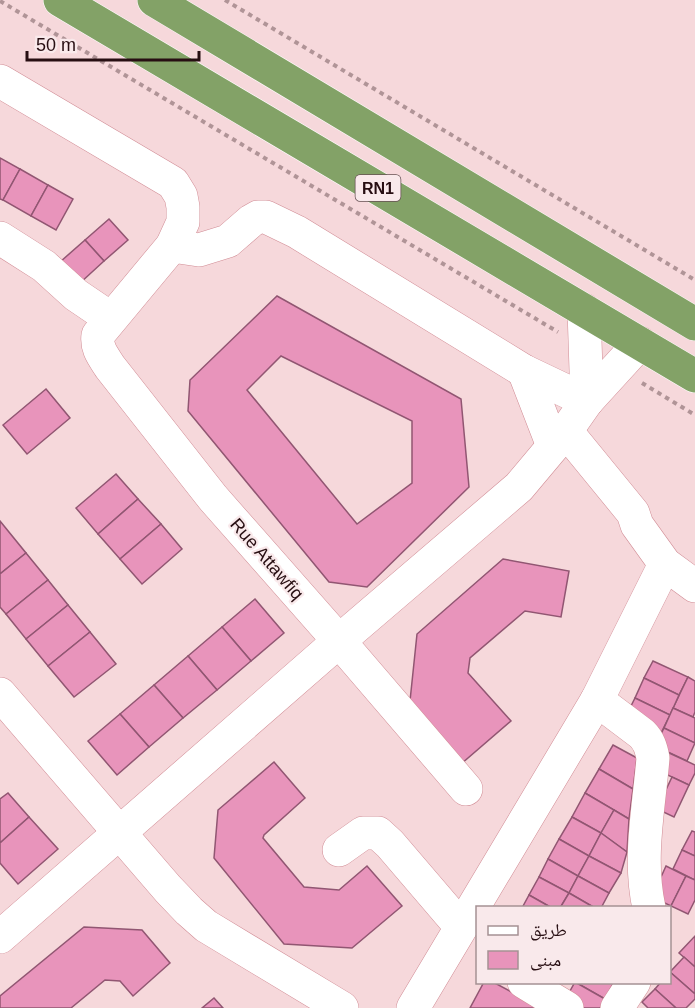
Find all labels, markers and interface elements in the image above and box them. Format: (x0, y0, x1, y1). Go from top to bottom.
scale bar (27, 24, 200, 62)
text: 50 m (36, 35, 76, 55)
road number: RN1 (356, 175, 400, 201)
street label: Rue Attawfiq (226, 514, 308, 604)
legend (476, 906, 671, 984)
text: طريق (530, 920, 567, 941)
text: مبنى (530, 950, 561, 971)

